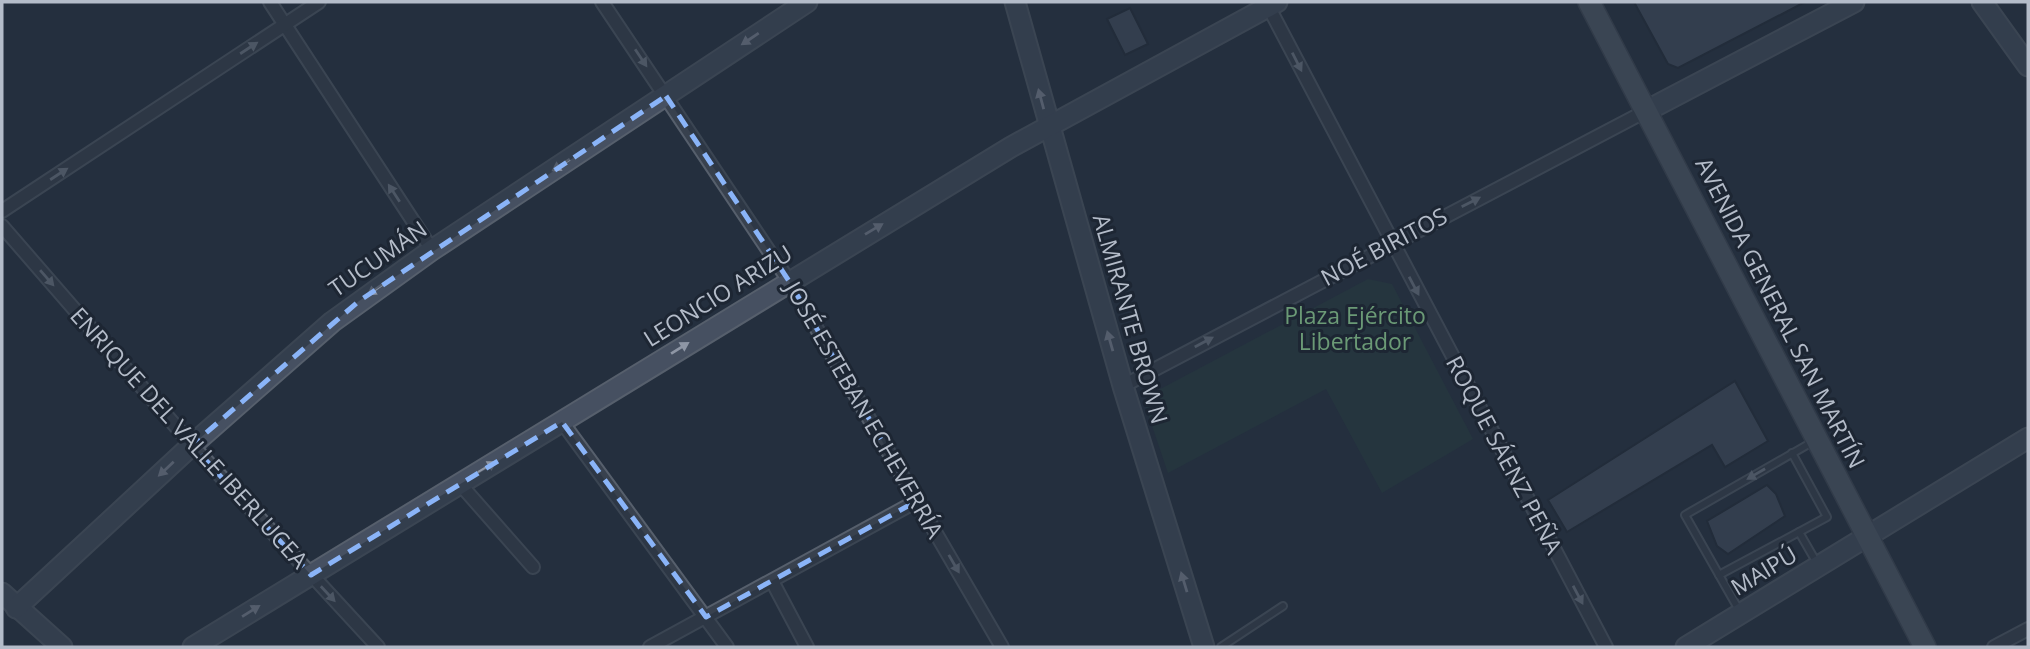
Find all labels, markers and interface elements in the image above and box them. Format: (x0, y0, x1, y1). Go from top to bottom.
one-way arrow (740, 33, 760, 46)
one-way arrow (239, 42, 258, 55)
one-way arrow (634, 48, 647, 68)
one-way arrow (1292, 52, 1303, 72)
one-way arrow (1035, 88, 1046, 110)
street label: AVENIDA GENERAL SAN MARTÍN (1688, 152, 1873, 473)
one-way arrow (551, 158, 570, 171)
one-way arrow (49, 167, 68, 180)
one-way arrow (388, 183, 401, 203)
one-way arrow (1461, 196, 1481, 208)
street label: NOÉ BIRITOS (1315, 199, 1452, 293)
street label: ALMIRANTE BROWN (1086, 210, 1176, 427)
street label: TUCUMÁN (322, 213, 433, 304)
one-way arrow (865, 223, 884, 235)
street label: LEONCIO ARIZU (637, 237, 798, 354)
one-way arrow (39, 269, 55, 287)
street label: JOSÉ ESTEBAN ECHEVERRÍA (777, 273, 952, 544)
one-way arrow (1408, 276, 1420, 295)
one-way arrow (367, 282, 385, 296)
park label: Plaza Ejército Libertador (1284, 299, 1426, 357)
street label: ENRIQUE DEL VALLE IBERLUCEA (64, 300, 316, 575)
one-way arrow (1104, 330, 1114, 351)
one-way arrow (1195, 336, 1214, 348)
one-way arrow (671, 342, 690, 354)
street label: ROQUE SÁENZ PEÑA (1439, 350, 1571, 560)
one-way arrow (158, 460, 175, 476)
one-way arrow (477, 461, 496, 474)
one-way arrow (1747, 468, 1766, 480)
street label: MAIPÚ (1724, 538, 1803, 602)
one-way arrow (947, 554, 959, 574)
one-way arrow (1178, 571, 1188, 592)
one-way arrow (320, 585, 336, 602)
one-way arrow (1572, 585, 1584, 604)
one-way arrow (241, 605, 260, 618)

